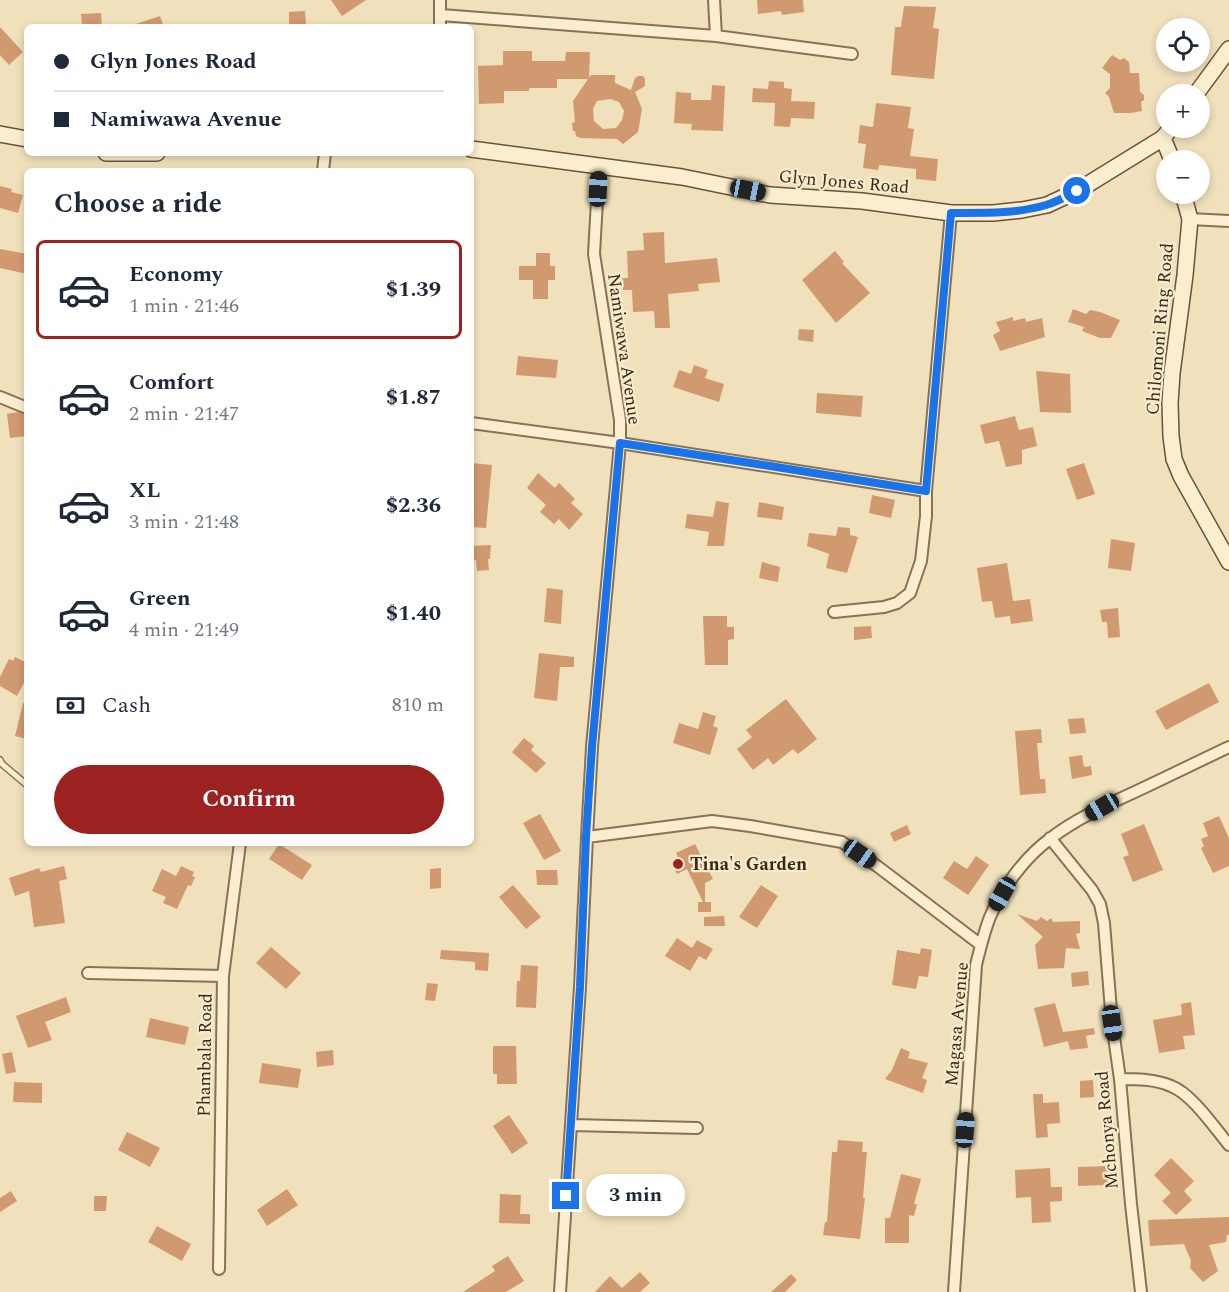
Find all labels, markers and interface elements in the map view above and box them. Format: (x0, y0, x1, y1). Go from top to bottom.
map controls (1156, 18, 1210, 204)
button: locate (1156, 18, 1210, 72)
text: Glyn Jones Road (90, 45, 257, 78)
button: + (1156, 84, 1210, 138)
text: Namiwawa Avenue (90, 103, 282, 136)
button: − (1156, 150, 1210, 204)
street label: Glyn Jones Road (777, 163, 911, 201)
car (588, 171, 608, 207)
route start (1063, 177, 1090, 204)
car (729, 178, 767, 202)
text: Choose a ride (54, 183, 222, 225)
street label: Chilomoni Ring Road (1139, 242, 1181, 416)
text: Economy (129, 258, 222, 291)
icon: car (57, 263, 111, 317)
street label: Namiwawa Avenue (600, 272, 648, 426)
text: $1.39 (386, 273, 441, 306)
text: 1 min · 21:46 (129, 291, 239, 321)
text: Comfort (129, 366, 214, 399)
icon: car (57, 371, 111, 425)
text: $1.87 (386, 381, 441, 414)
text: 2 min · 21:47 (129, 399, 239, 429)
text: XL (129, 474, 160, 507)
icon: car (57, 479, 111, 533)
text: $2.36 (386, 489, 441, 522)
text: 3 min · 21:48 (129, 507, 239, 537)
text: Green (129, 582, 191, 615)
icon: car (57, 587, 111, 641)
text: $1.40 (386, 597, 441, 630)
text: 4 min · 21:49 (129, 615, 239, 645)
icon: cash (54, 689, 87, 722)
text: Cash (102, 689, 151, 722)
text: 810 m (392, 690, 444, 720)
button: Confirm (54, 765, 444, 834)
car (1082, 790, 1122, 824)
car (840, 836, 880, 872)
place label: Tina's Garden (690, 851, 807, 878)
marker: Tina's Garden (671, 857, 685, 871)
car (985, 874, 1019, 914)
street label: Magasa Avenue (938, 961, 976, 1087)
street label: Phambala Road (190, 993, 220, 1117)
car (1101, 1004, 1123, 1042)
street label: Mchonya Road (1088, 1070, 1126, 1190)
car (955, 1111, 975, 1149)
callout: 3 min (587, 1175, 686, 1217)
text: 3 min (609, 1180, 662, 1210)
route end (552, 1182, 579, 1209)

